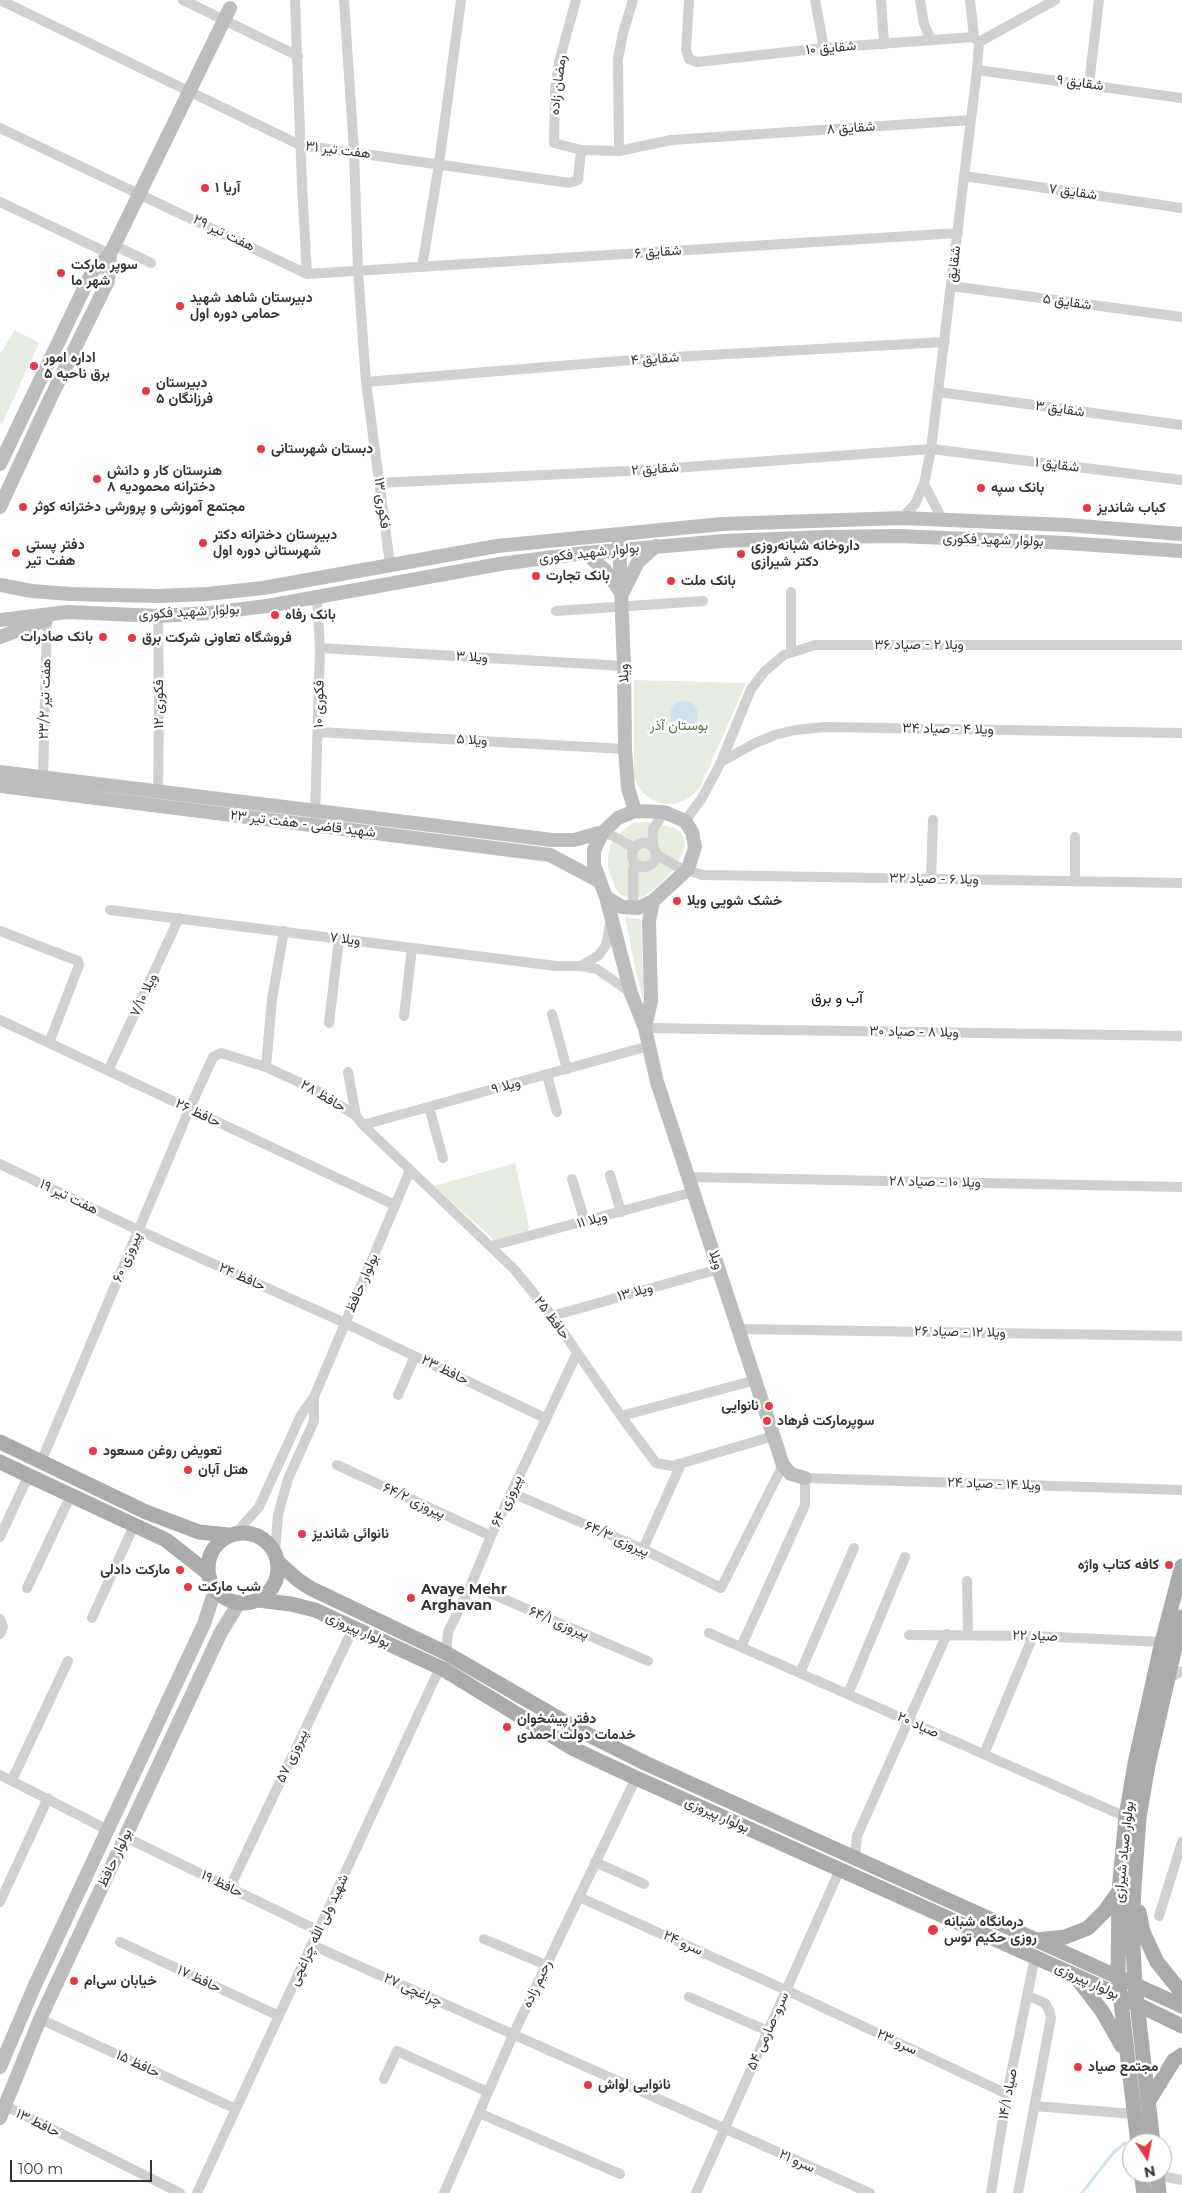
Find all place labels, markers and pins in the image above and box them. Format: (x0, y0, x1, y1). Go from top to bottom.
place label: آریا ۱ (215, 180, 240, 196)
marker: آریا ۱ (199, 182, 211, 194)
place label: سوپر مارکت شهر ما (71, 257, 138, 290)
marker: سوپر مارکت شهر ما (55, 267, 67, 279)
place label: دبیرستان شاهد شهید حمامی دوره اول (190, 290, 313, 322)
marker: دبیرستان شاهد شهید حمامی دوره اول (174, 300, 186, 312)
place label: اداره امور برق ناحیه ۵ (44, 350, 110, 382)
marker: اداره امور برق ناحیه ۵ (28, 360, 40, 372)
place label: دبیرستان فرزانگان ۵ (156, 375, 213, 408)
marker: دبیرستان فرزانگان ۵ (140, 385, 152, 397)
place label: دبستان شهرستانی (271, 441, 373, 457)
marker: دبستان شهرستانی (255, 443, 267, 455)
place label: هنرستان کار و دانش دخترانه محمودیه ۸ (107, 463, 222, 496)
marker: هنرستان کار و دانش دخترانه محمودیه ۸ (91, 473, 103, 485)
place label: بانک سپه (991, 480, 1044, 496)
marker: بانک سپه (975, 482, 987, 494)
place label: مجتمع آموزشی و پرورشی دخترانه کوثر (33, 499, 245, 515)
place label: کباب شاندیز (1097, 500, 1166, 516)
marker: مجتمع آموزشی و پرورشی دخترانه کوثر (17, 501, 29, 513)
marker: کباب شاندیز (1081, 502, 1093, 514)
place label: دبیرستان دخترانه دکتر شهرستانی دوره اول (213, 527, 337, 560)
place label: دفتر پستی هفت تیر (26, 537, 85, 570)
marker: دبیرستان دخترانه دکتر شهرستانی دوره اول (197, 537, 209, 549)
place label: داروخانه شبانه‌روزی دکتر شیرازی (751, 538, 860, 570)
marker: دفتر پستی هفت تیر (10, 547, 22, 559)
marker: داروخانه شبانه‌روزی دکتر شیرازی (735, 548, 747, 560)
place label: بانک تجارت (546, 568, 610, 584)
marker: بانک تجارت (530, 570, 542, 582)
place label: بانک ملت (681, 573, 736, 589)
marker: بانک ملت (665, 575, 677, 587)
place label: بانک رفاه (285, 607, 336, 623)
marker: بانک رفاه (269, 609, 281, 621)
place label: بانک صادرات (21, 629, 93, 645)
place label: فروشگاه تعاونی شرکت برق (142, 630, 292, 646)
marker: بانک صادرات (97, 631, 109, 643)
marker: فروشگاه تعاونی شرکت برق (126, 632, 138, 644)
place label: خشک شویی ویلا (687, 893, 782, 909)
marker: خشک شویی ویلا (671, 895, 683, 907)
place label: نانوایی (721, 1398, 759, 1414)
marker: نانوایی (763, 1400, 775, 1412)
place label: سوپرمارکت فرهاد (777, 1413, 874, 1429)
marker: سوپرمارکت فرهاد (761, 1415, 773, 1427)
place label: تعویض روغن مسعود (103, 1443, 222, 1459)
marker: تعویض روغن مسعود (87, 1445, 99, 1457)
place label: هتل آبان (198, 1462, 248, 1478)
marker: هتل آبان (182, 1464, 194, 1476)
place label: نانوائی شاندیز (312, 1526, 389, 1542)
marker: نانوائی شاندیز (296, 1528, 308, 1540)
place label: کافه کتاب واژه (1078, 1557, 1159, 1573)
marker: کافه کتاب واژه (1163, 1559, 1175, 1571)
place label: مارکت دادلی (100, 1562, 170, 1578)
marker: مارکت دادلی (174, 1564, 186, 1576)
place label: شب مارکت (198, 1579, 261, 1595)
marker: شب مارکت (182, 1581, 194, 1593)
place label: Avaye Mehr Arghavan (421, 1582, 507, 1614)
marker: Avaye Mehr Arghavan (405, 1592, 417, 1604)
place label: دفتر پیشخوان خدمات دولت احمدی (517, 1711, 636, 1744)
marker: دفتر پیشخوان خدمات دولت احمدی (501, 1721, 513, 1733)
place label: درمانگاه شبانه روزی حکیم توس (944, 1914, 1037, 1946)
marker: درمانگاه شبانه روزی حکیم توس (926, 1923, 940, 1937)
place label: خیابان سی‌ام (84, 1973, 157, 1989)
marker: خیابان سی‌ام (68, 1975, 80, 1987)
place label: مجتمع صیاد (1088, 2059, 1158, 2075)
marker: مجتمع صیاد (1072, 2061, 1084, 2073)
place label: نانوایی لواش (598, 2077, 671, 2093)
marker: نانوایی لواش (582, 2079, 594, 2091)

